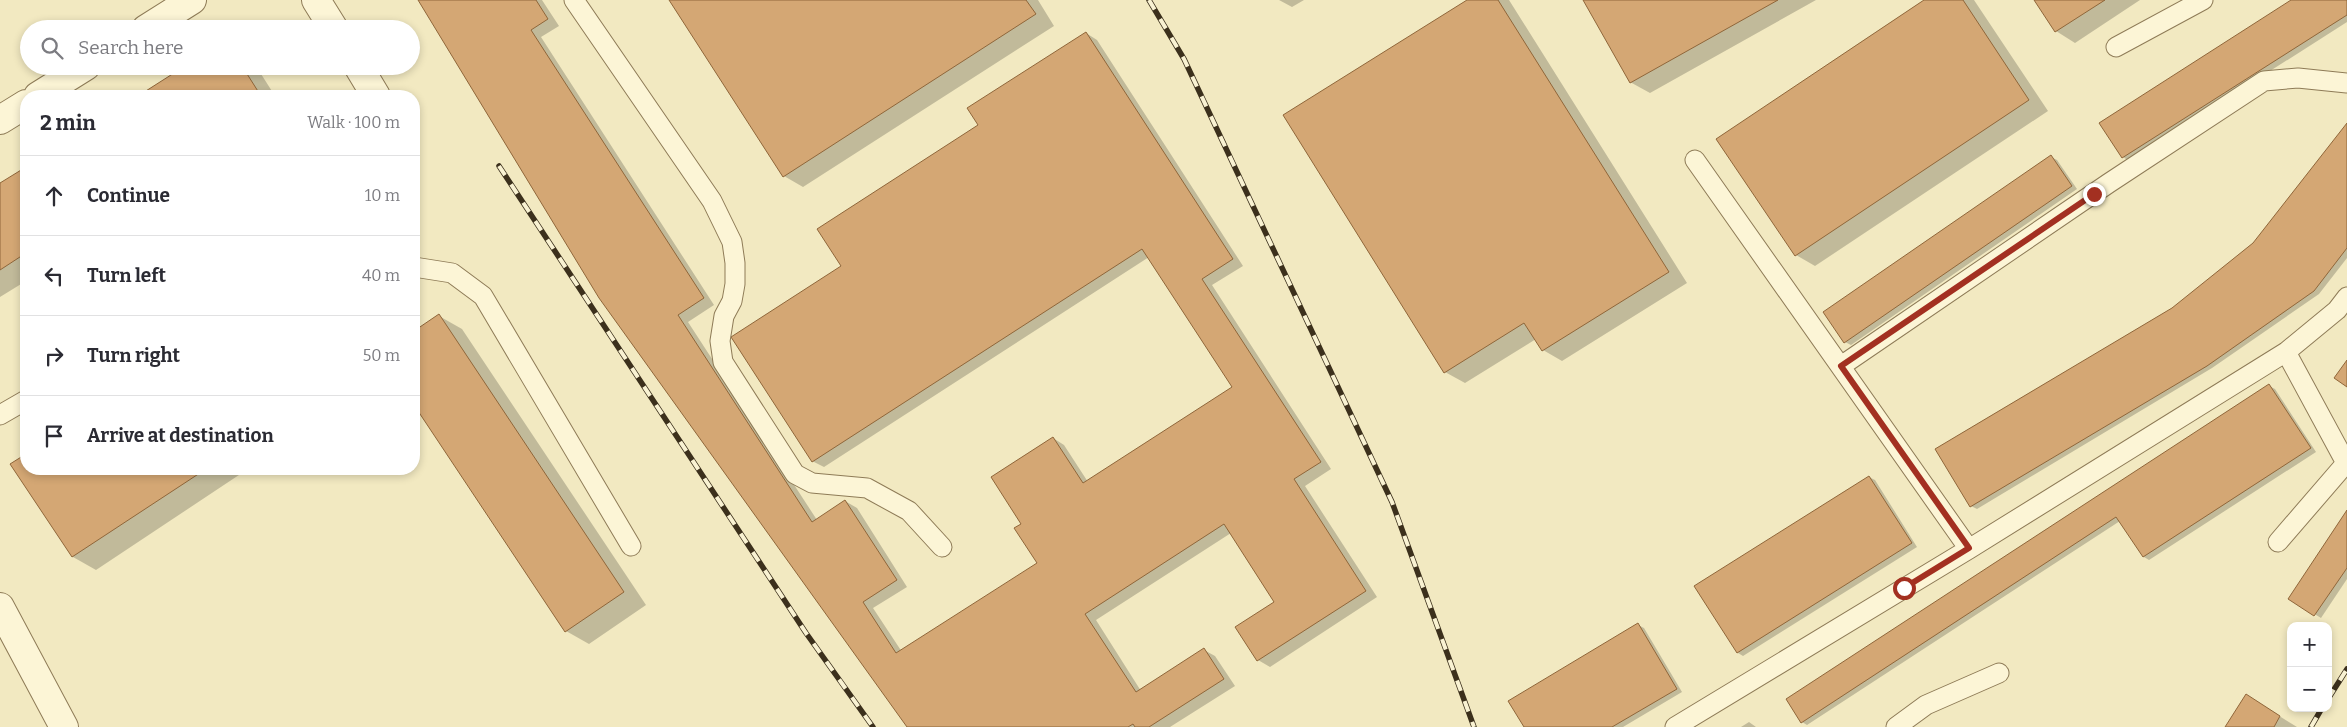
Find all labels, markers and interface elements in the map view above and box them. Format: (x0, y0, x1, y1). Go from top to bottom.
search box (20, 20, 420, 75)
icon: search (38, 34, 66, 62)
text: Search here (78, 36, 183, 59)
text: 2 min (40, 110, 96, 136)
text: Walk · 100 m (307, 113, 400, 132)
icon: ahead (40, 182, 68, 210)
route end (2083, 183, 2106, 206)
text: Continue (87, 184, 170, 207)
text: 10 m (365, 186, 400, 205)
icon: left (40, 262, 68, 290)
text: Turn left (87, 264, 166, 287)
text: 40 m (362, 266, 400, 285)
icon: right (40, 342, 68, 370)
text: Turn right (87, 344, 180, 367)
text: 50 m (363, 346, 400, 365)
icon: arrive (40, 422, 68, 450)
text: Arrive at destination (87, 424, 274, 447)
route start (1893, 577, 1916, 600)
map controls (2287, 622, 2332, 712)
button: + (2287, 622, 2332, 667)
button: − (2287, 667, 2332, 712)

